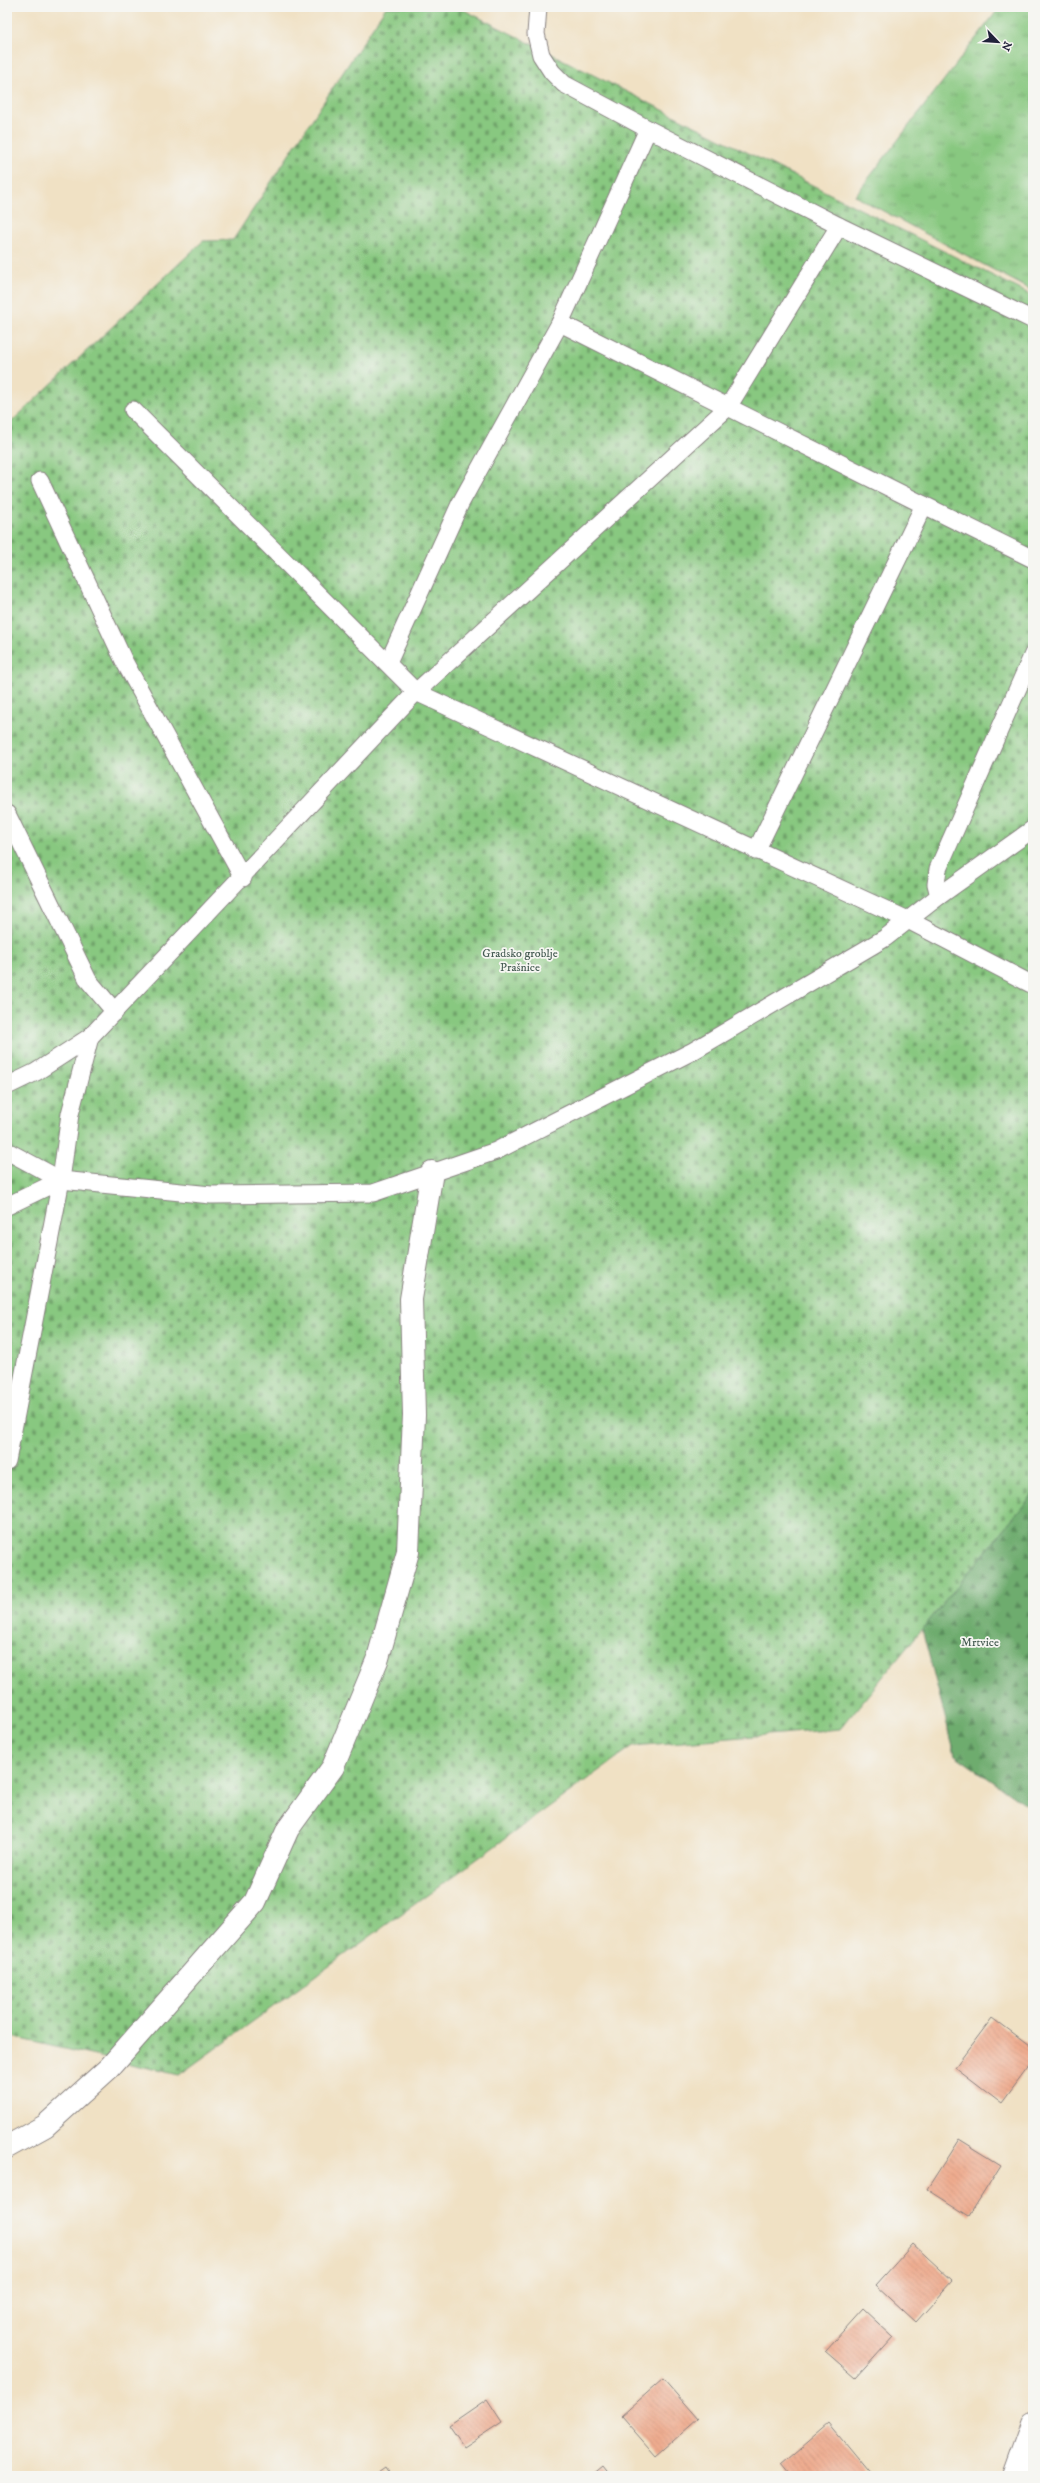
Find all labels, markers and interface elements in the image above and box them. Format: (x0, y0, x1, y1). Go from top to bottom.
north arrow (978, 22, 1018, 62)
text: N (998, 39, 1014, 53)
park label: Gradsko groblje Prašnice (482, 946, 558, 975)
park label: Mrtvice (961, 1635, 999, 1650)

